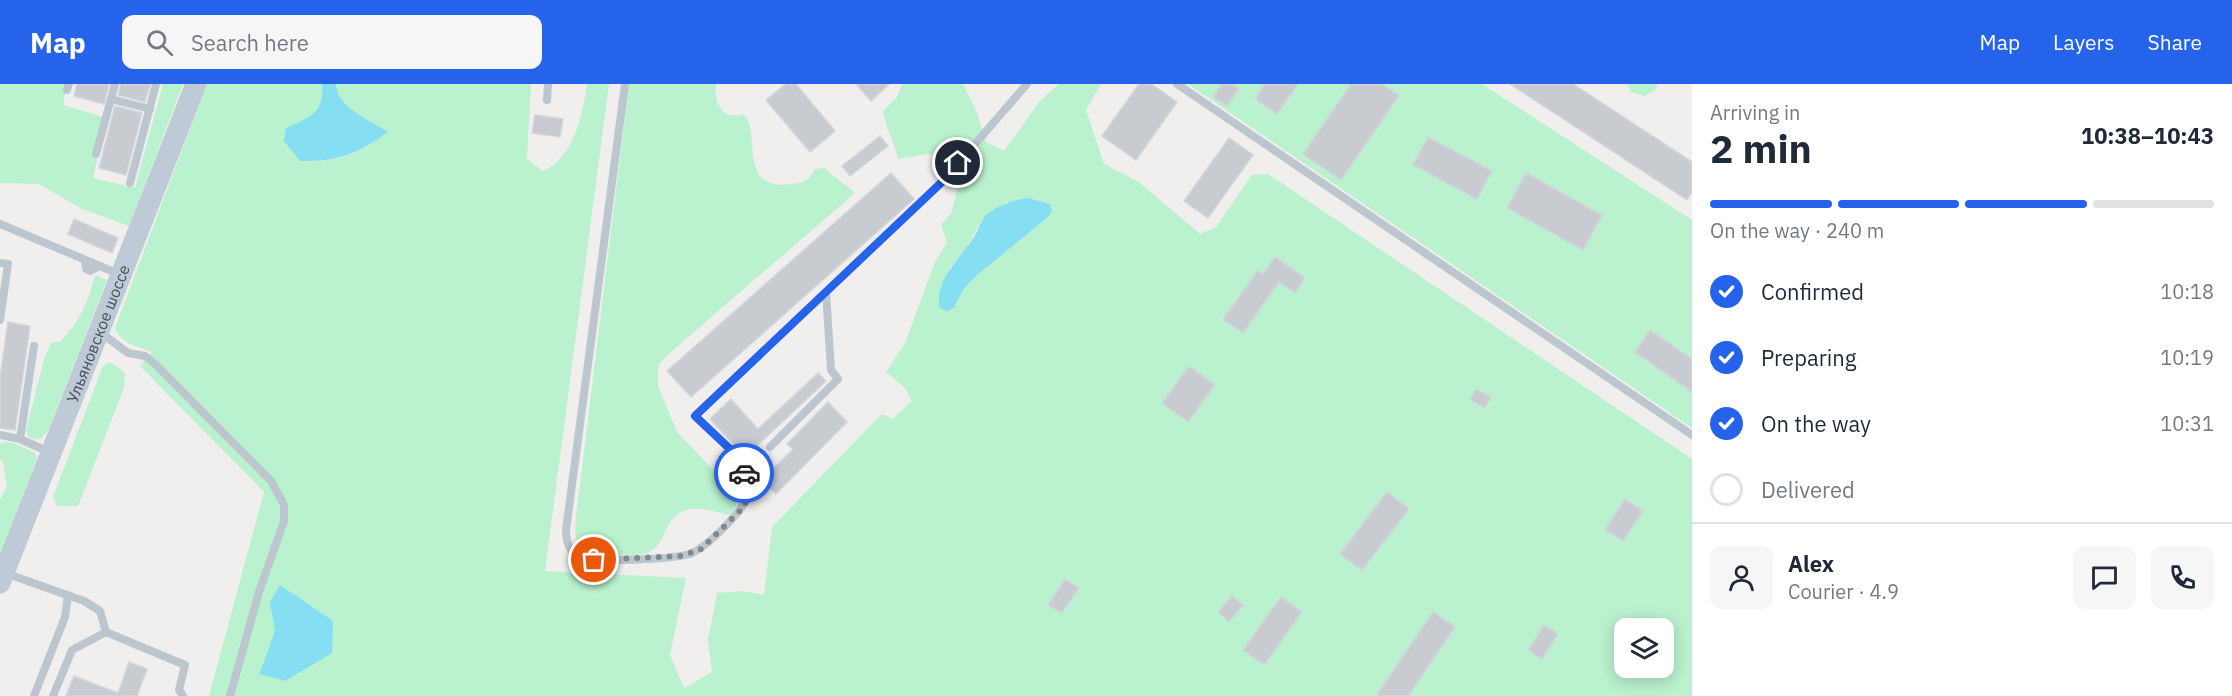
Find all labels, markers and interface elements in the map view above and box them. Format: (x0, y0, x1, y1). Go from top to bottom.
search box (122, 15, 542, 69)
text: Map (30, 24, 86, 61)
icon: search (143, 26, 176, 59)
text: Search here (191, 28, 309, 57)
text: Map (1980, 28, 2020, 56)
text: Layers (2053, 28, 2115, 56)
text: Share (2148, 28, 2202, 56)
text: Arriving in (1710, 99, 1800, 126)
text: 10:38–10:43 (2081, 121, 2214, 150)
text: 2 min (1710, 123, 1812, 174)
pin (932, 137, 983, 188)
icon: home (941, 146, 974, 179)
text: On the way · 240 m (1710, 217, 1884, 244)
street label: Ульяновское шоссе (62, 262, 134, 405)
icon: check (1710, 275, 1743, 308)
text: Confirmed (1761, 277, 1864, 306)
text: 10:18 (2160, 278, 2214, 305)
icon: check (1710, 341, 1743, 374)
text: Preparing (1761, 343, 1856, 372)
text: 10:19 (2160, 344, 2214, 371)
icon: check (1710, 407, 1743, 440)
text: On the way (1761, 409, 1871, 438)
text: 10:31 (2160, 410, 2214, 437)
courier (714, 443, 774, 503)
icon: car (728, 457, 761, 490)
text: Delivered (1761, 475, 1855, 504)
pin (568, 534, 619, 585)
icon: bag (577, 543, 610, 576)
button: person (1710, 546, 1773, 609)
button: chat (2073, 546, 2136, 609)
button: phone (2151, 546, 2214, 609)
text: Alex (1788, 549, 1834, 578)
text: Courier · 4.9 (1788, 578, 1899, 605)
map controls (1614, 618, 1674, 678)
button: layers (1614, 618, 1674, 678)

